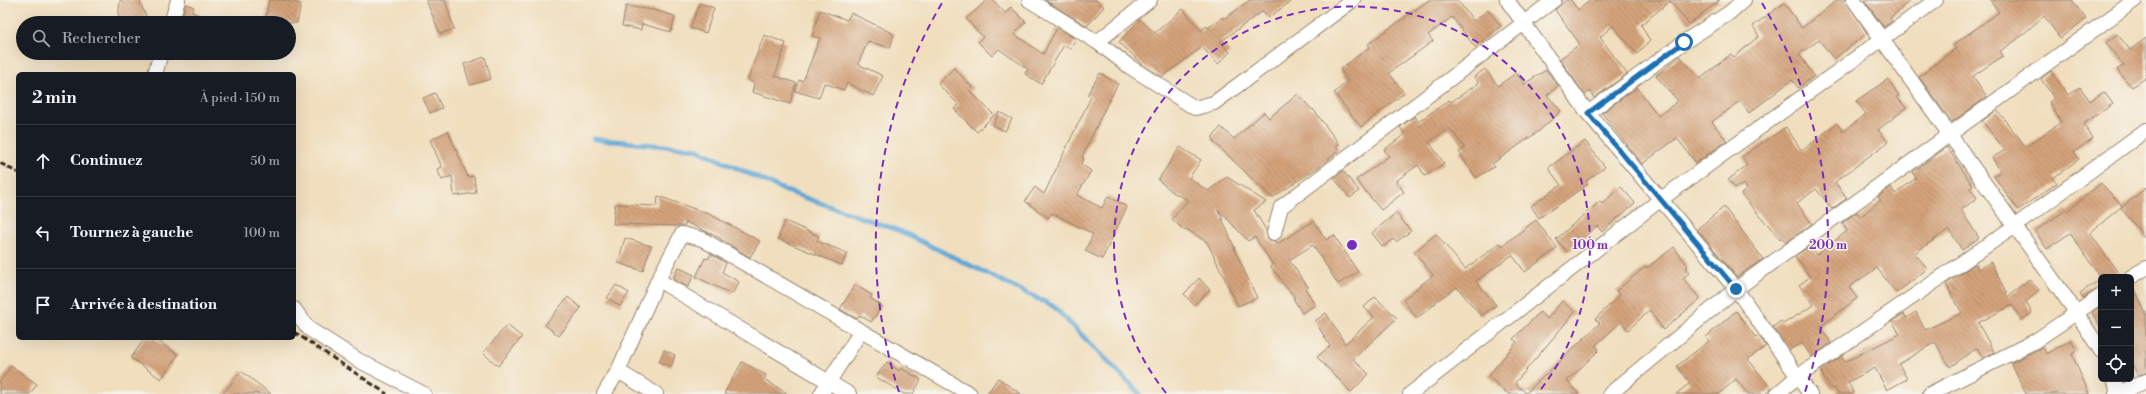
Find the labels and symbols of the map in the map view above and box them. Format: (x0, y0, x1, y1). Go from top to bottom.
route start (1675, 33, 1693, 51)
centre of rings (1345, 238, 1359, 252)
text: 100 m (1572, 238, 1608, 253)
text: 200 m (1809, 238, 1847, 253)
route end (1727, 280, 1745, 298)

